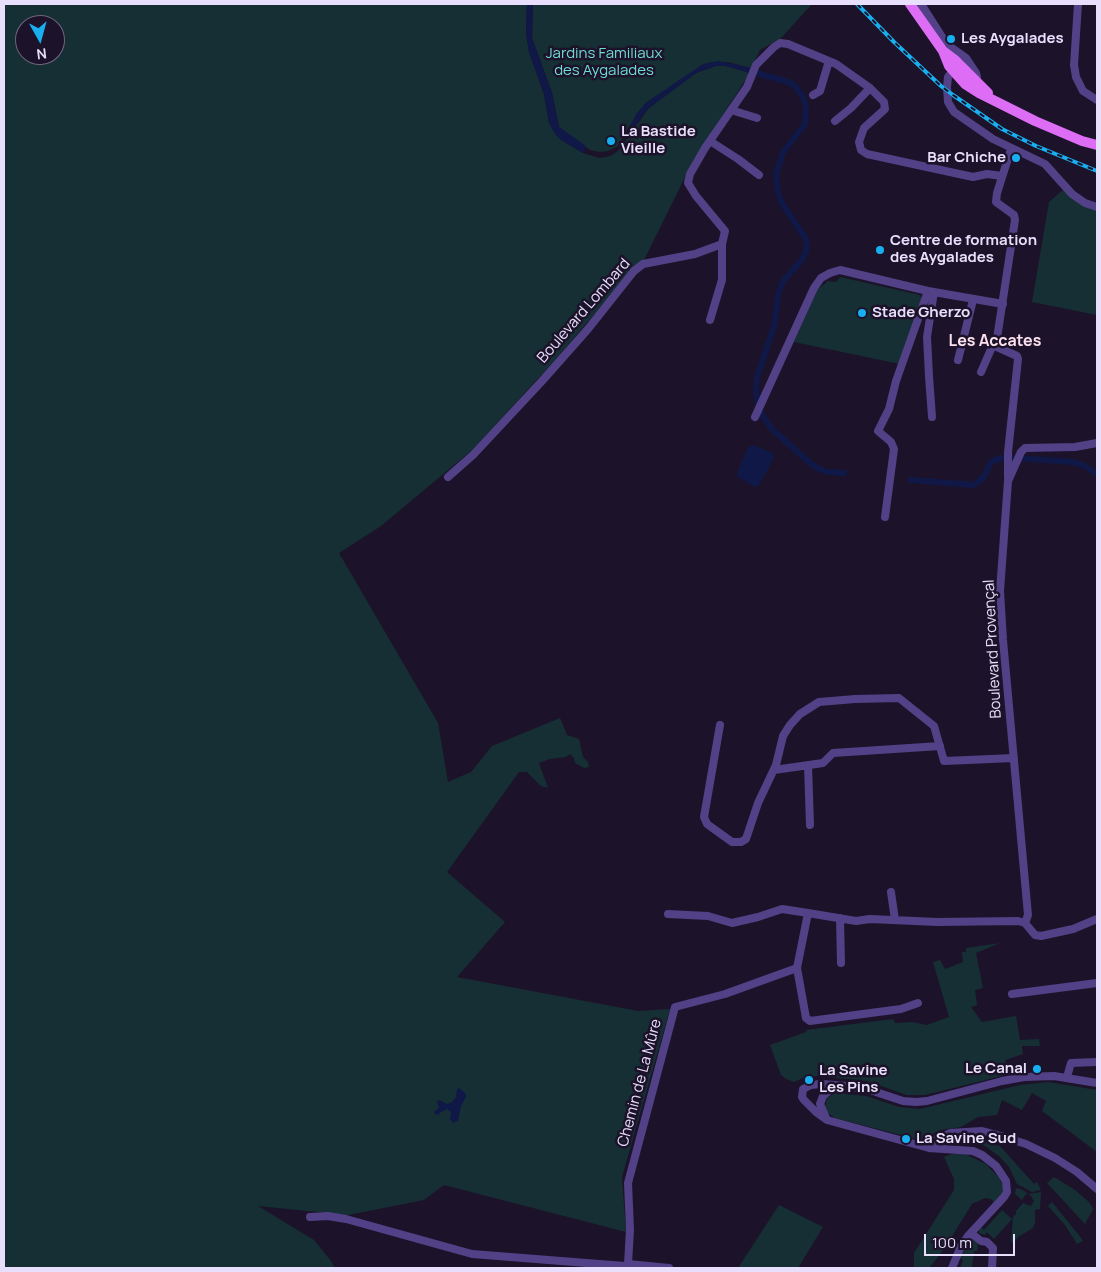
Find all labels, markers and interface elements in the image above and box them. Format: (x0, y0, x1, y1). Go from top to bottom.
north arrow (15, 15, 65, 65)
place label: Les Aygalades (961, 30, 1064, 48)
marker: Les Aygalades (945, 33, 957, 45)
text: N (36, 44, 48, 64)
park label: Jardins Familiaux des Aygalades (546, 45, 662, 80)
place label: La Bastide Vieille (621, 123, 696, 158)
marker: La Bastide Vieille (605, 135, 617, 147)
place label: Bar Chiche (927, 149, 1006, 167)
marker: Bar Chiche (1010, 152, 1022, 164)
place label: Centre de formation des Aygalades (890, 232, 1037, 267)
marker: Centre de formation des Aygalades (874, 244, 886, 256)
street label: Boulevard Lombard (534, 255, 634, 367)
place label: Stade Gherzo (872, 304, 970, 322)
marker: Stade Gherzo (856, 307, 868, 319)
district label: Les Accates (949, 332, 1041, 352)
street label: Boulevard Provençal (980, 579, 1006, 719)
street label: Chemin de La Mûre (614, 1017, 666, 1149)
place label: Le Canal (965, 1060, 1027, 1078)
place label: La Savine Les Pins (819, 1062, 888, 1097)
marker: Le Canal (1031, 1063, 1043, 1075)
marker: La Savine Les Pins (803, 1074, 815, 1086)
place label: La Savine Sud (916, 1130, 1016, 1148)
marker: La Savine Sud (900, 1133, 912, 1145)
scale bar (926, 1224, 1017, 1256)
text: 100 m (932, 1232, 972, 1253)

